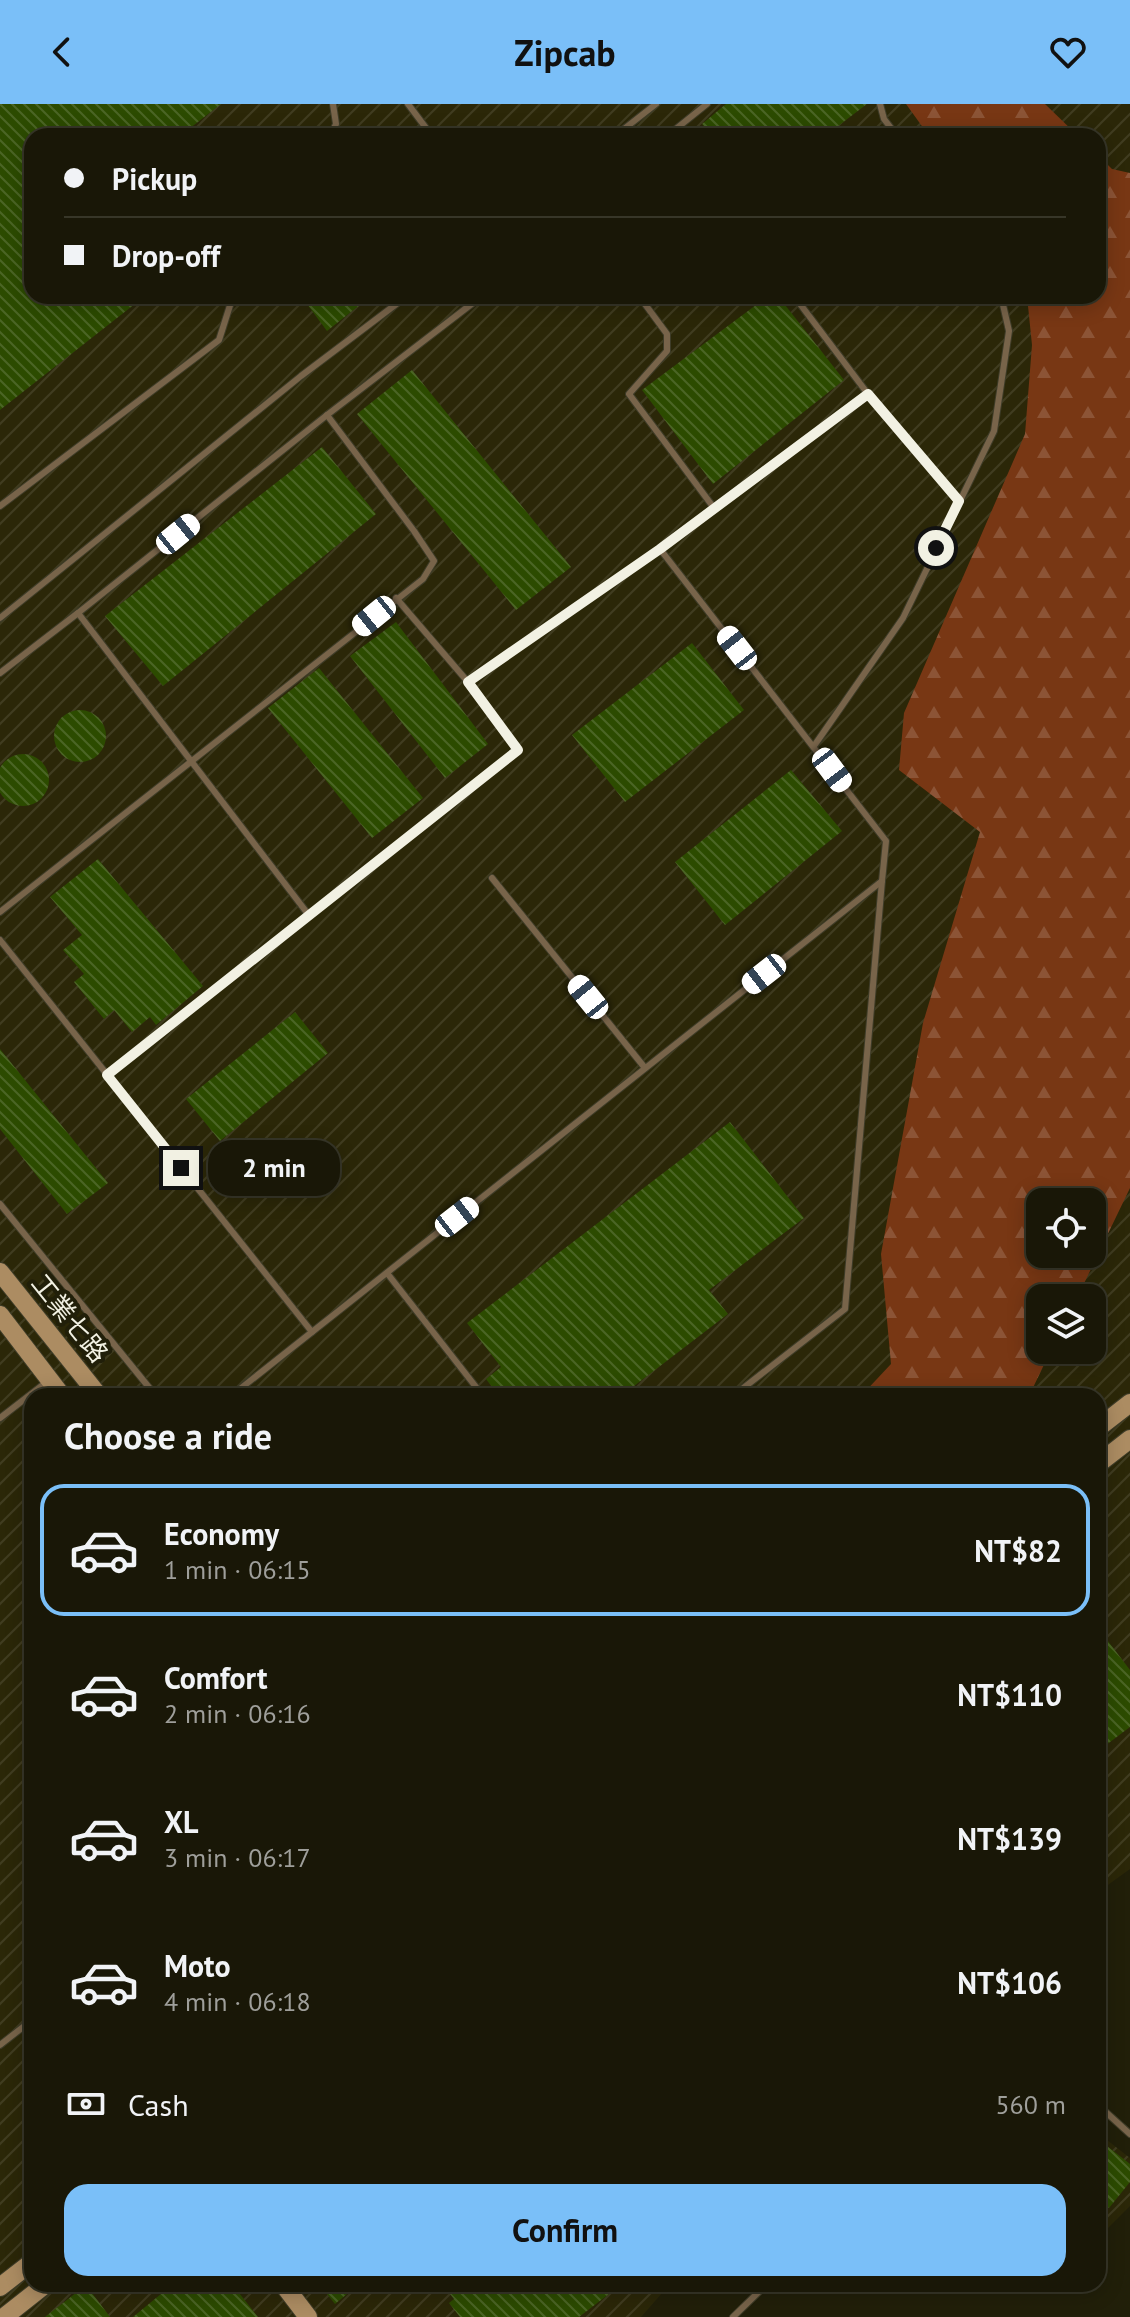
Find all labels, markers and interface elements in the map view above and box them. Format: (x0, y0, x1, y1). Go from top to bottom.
text: Zipcab (514, 29, 616, 76)
icon: back (40, 30, 84, 74)
icon: heart (1046, 30, 1090, 74)
text: Pickup (112, 159, 197, 198)
text: Drop-off (112, 236, 220, 275)
car (152, 510, 204, 558)
route start (918, 530, 954, 566)
car (348, 592, 400, 640)
car (713, 622, 761, 674)
car (808, 744, 856, 796)
car (738, 950, 790, 998)
car (564, 971, 612, 1023)
callout: 2 min (209, 1140, 341, 1196)
route end (163, 1150, 199, 1186)
text: 2 min (242, 1151, 306, 1184)
map controls (1026, 1188, 1106, 1364)
button: locate (1026, 1188, 1106, 1268)
car (431, 1193, 483, 1241)
street label: 工業七路 (24, 1267, 116, 1369)
button: layers (1026, 1284, 1106, 1364)
text: Choose a ride (64, 1412, 272, 1459)
icon: car (68, 1514, 140, 1586)
text: Economy (164, 1514, 279, 1553)
text: NT$82 (974, 1531, 1062, 1570)
text: 1 min · 06:15 (164, 1553, 311, 1586)
icon: car (68, 1658, 140, 1730)
text: Comfort (164, 1658, 267, 1697)
text: NT$110 (957, 1675, 1062, 1714)
text: 2 min · 06:16 (164, 1697, 311, 1730)
icon: car (68, 1802, 140, 1874)
text: XL (164, 1802, 198, 1841)
text: NT$139 (957, 1819, 1062, 1858)
text: 3 min · 06:17 (164, 1841, 311, 1874)
icon: car (68, 1946, 140, 2018)
text: Moto (164, 1946, 231, 1985)
text: NT$106 (957, 1963, 1062, 2002)
text: 4 min · 06:18 (164, 1985, 311, 2018)
icon: cash (64, 2082, 108, 2126)
text: Cash (128, 2085, 189, 2124)
text: 560 m (995, 2088, 1066, 2121)
button: Confirm (64, 2184, 1066, 2276)

